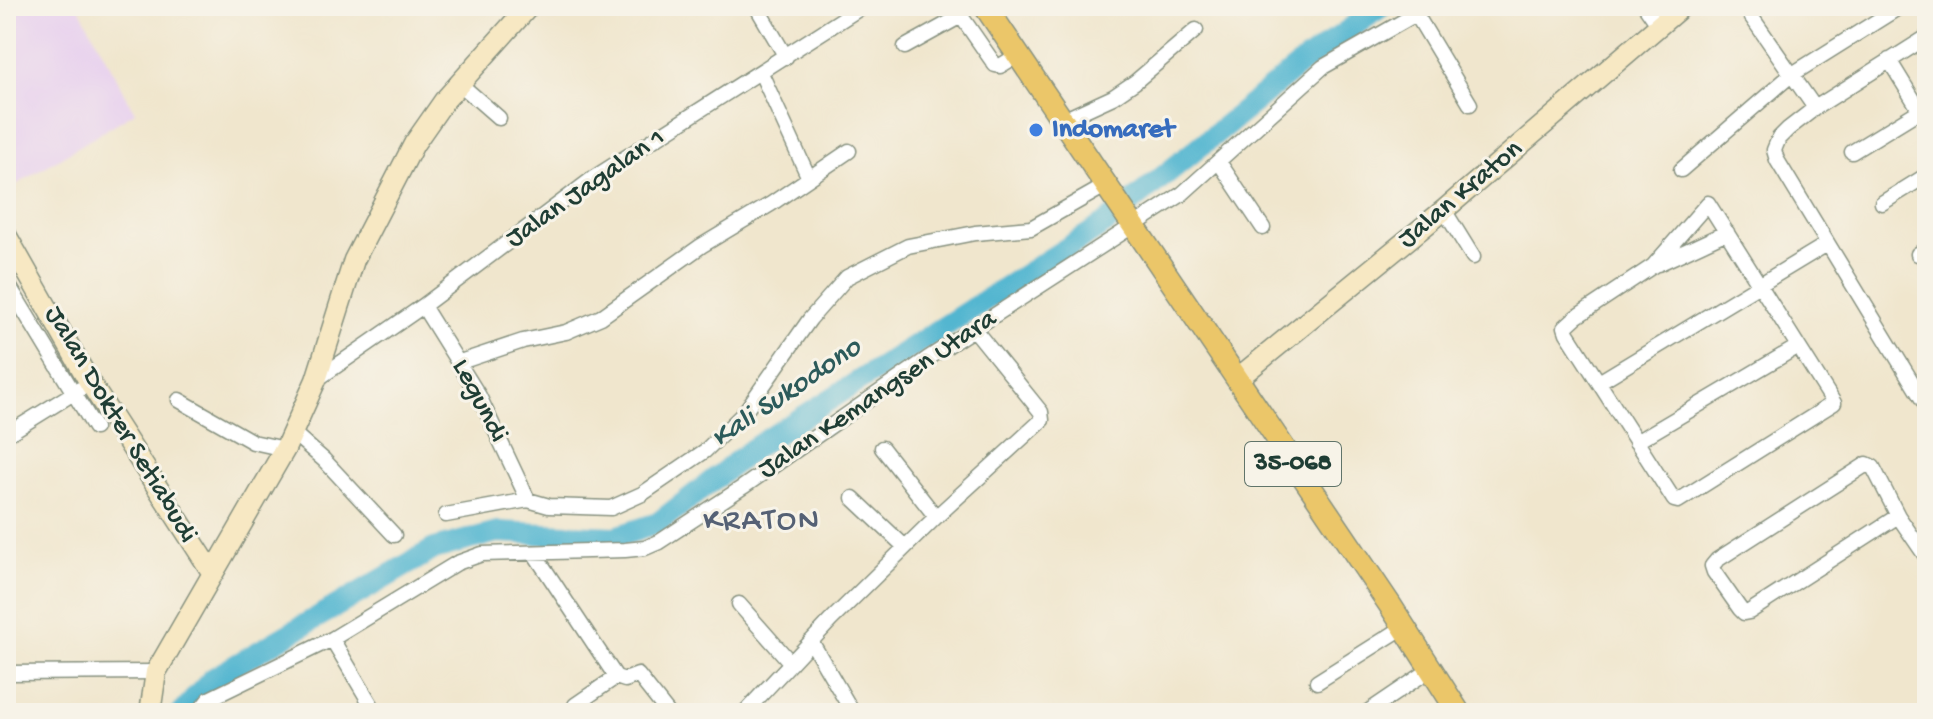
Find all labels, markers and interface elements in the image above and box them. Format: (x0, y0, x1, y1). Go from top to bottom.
place label: Indomaret (1052, 114, 1177, 147)
marker: Indomaret (1027, 121, 1045, 139)
street label: Jalan Jagalan 1 (500, 122, 672, 256)
street label: Jalan Kraton (1392, 133, 1530, 257)
street label: Jalan Dokter Setiabudi (36, 301, 204, 549)
street label: Jalan Kemangsen Utara (753, 302, 1004, 487)
water label: Kali Sukodono (705, 330, 870, 457)
street label: Legundi (443, 354, 515, 448)
road number: 35-068 (1245, 442, 1341, 486)
district label: KRATON (703, 503, 821, 541)

